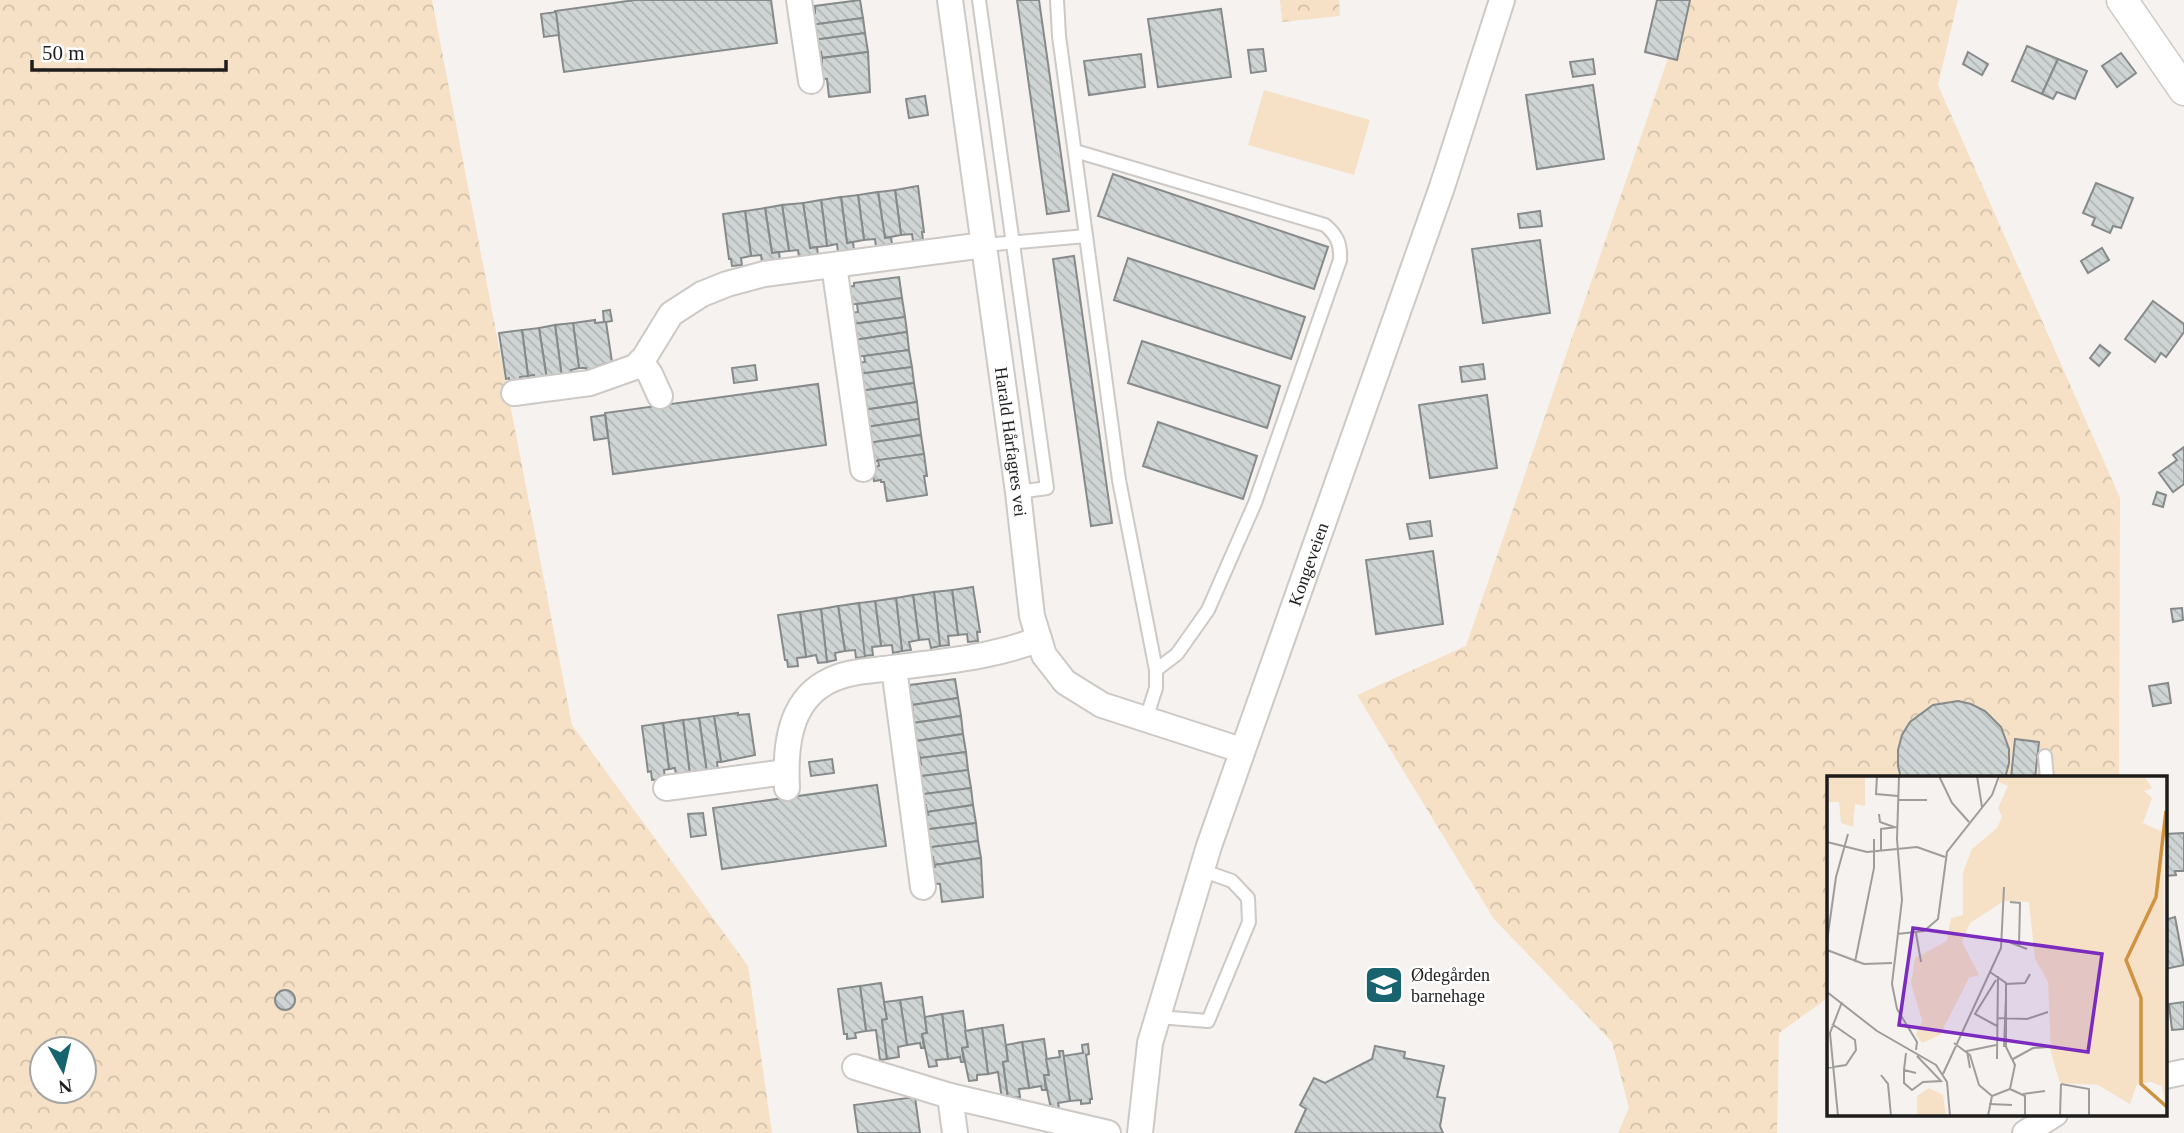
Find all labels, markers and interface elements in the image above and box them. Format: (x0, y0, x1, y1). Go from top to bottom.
scale bar (32, 28, 226, 72)
text: 50 m (42, 41, 85, 65)
street label: Harald Hårfagres vei (991, 366, 1031, 518)
street label: Kongeveien (1285, 520, 1333, 609)
inset map (1827, 776, 2166, 1116)
school or university icon: Ødegården barnehage (1363, 964, 1405, 1006)
place label: Ødegården barnehage (1411, 965, 1490, 1006)
north arrow (28, 1035, 98, 1105)
text: N (57, 1075, 74, 1098)

